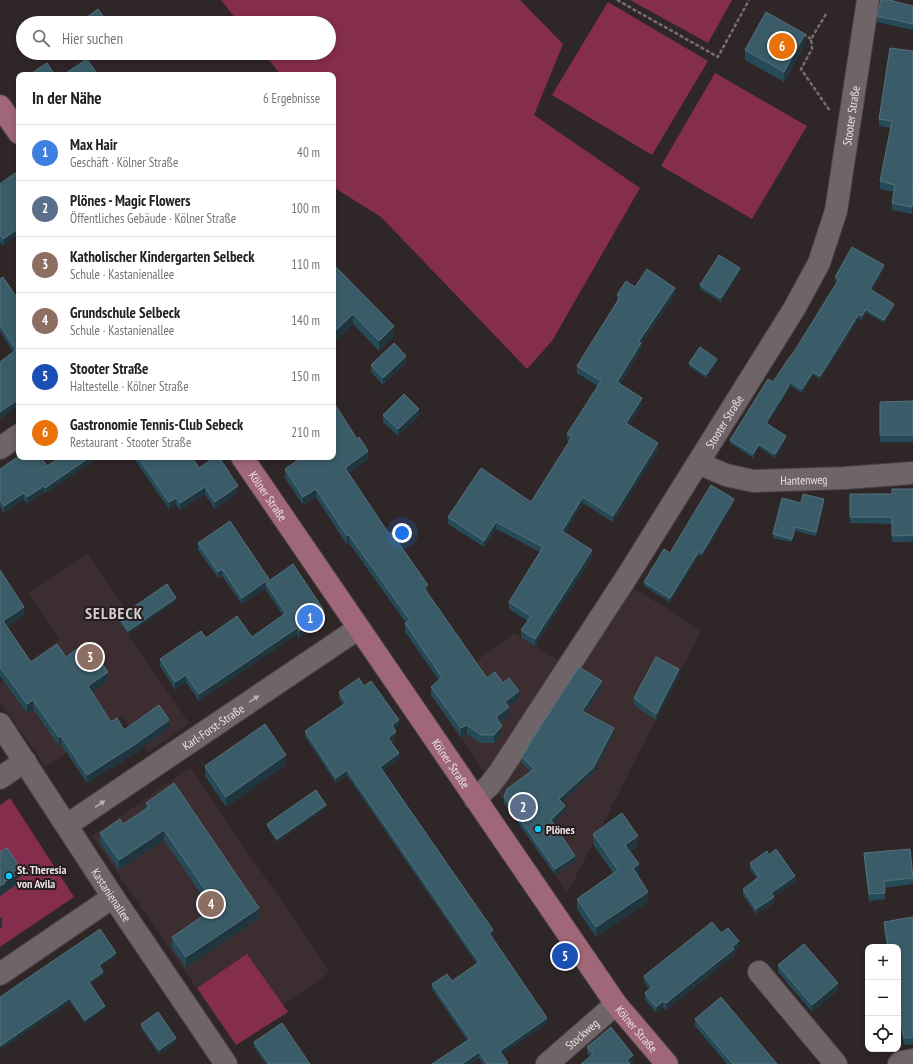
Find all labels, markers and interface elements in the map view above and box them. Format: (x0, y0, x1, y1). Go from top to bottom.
search box (16, 16, 336, 60)
icon: search (30, 27, 52, 49)
text: Hier suchen (62, 29, 123, 48)
pin: 6 (769, 31, 795, 61)
street label: Stooter Straße (839, 85, 862, 146)
text: In der Nähe (32, 87, 102, 109)
text: 6 Ergebnisse (263, 90, 320, 107)
text: Max Hair (70, 135, 117, 154)
text: 1 (42, 144, 48, 161)
text: 40 m (297, 144, 320, 161)
text: Geschäft · Kölner Straße (70, 154, 178, 171)
text: Plönes - Magic Flowers (70, 191, 191, 210)
text: 2 (42, 200, 48, 217)
text: 100 m (291, 200, 320, 217)
text: Öffentliches Gebäude · Kölner Straße (70, 210, 236, 227)
text: Katholischer Kindergarten Selbeck (70, 247, 254, 266)
text: 3 (42, 256, 48, 273)
text: 110 m (291, 256, 320, 273)
text: Schule · Kastanienallee (70, 266, 174, 283)
text: Grundschule Selbeck (70, 303, 180, 322)
text: 4 (42, 312, 48, 329)
text: 140 m (291, 312, 320, 329)
text: Schule · Kastanienallee (70, 322, 174, 339)
text: Stooter Straße (70, 359, 149, 378)
text: 5 (42, 368, 48, 385)
text: 150 m (291, 368, 320, 385)
text: Haltestelle · Kölner Straße (70, 378, 189, 395)
street label: Stooter Straße (702, 392, 746, 451)
text: Gastronomie Tennis-Club Sebeck (70, 415, 243, 434)
text: 6 (42, 424, 48, 441)
text: 210 m (291, 424, 320, 441)
text: Restaurant · Stooter Straße (70, 434, 191, 451)
street label: Kölner Straße (246, 468, 291, 524)
street label: Hantenweg (780, 471, 828, 488)
your location (392, 523, 412, 543)
district label: SELBECK (85, 603, 143, 623)
pin: 1 (297, 603, 323, 633)
pin: 3 (77, 642, 103, 672)
one-way arrow (248, 696, 260, 703)
street label: Karl-Forst-Straße (179, 700, 247, 753)
street label: Kölner Straße (429, 736, 474, 791)
pin: 2 (510, 792, 536, 822)
one-way arrow (94, 800, 105, 807)
place label: Plönes (546, 822, 575, 837)
marker: Plönes (533, 824, 543, 834)
place label: St. Theresia von Avila (16, 862, 66, 891)
street label: Kastanienallee (89, 865, 135, 924)
marker: St. Theresia von Avila (4, 871, 14, 881)
pin: 4 (198, 889, 224, 919)
pin: 5 (552, 941, 578, 971)
map controls (865, 944, 901, 1052)
button: + (865, 944, 901, 980)
button: − (865, 980, 901, 1016)
street label: Kölner Straße (613, 1002, 661, 1055)
street label: Stockweg (562, 1015, 602, 1052)
button: locate (865, 1016, 901, 1052)

